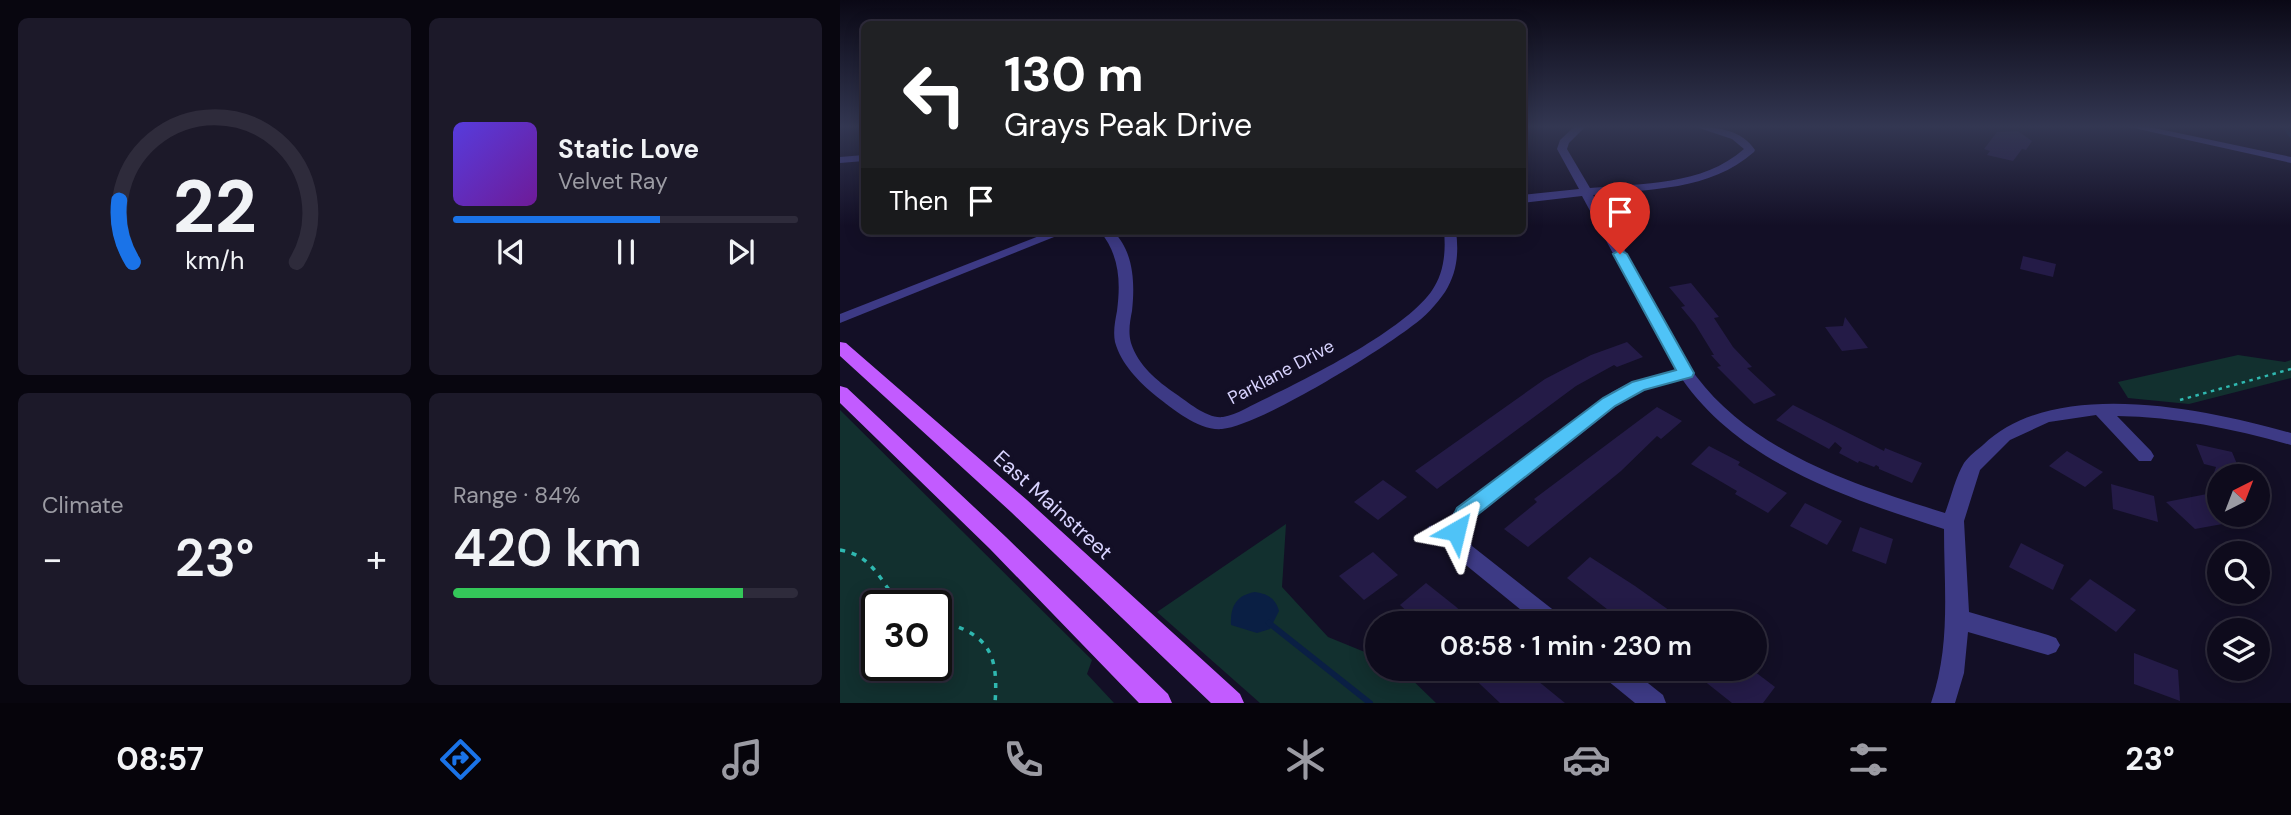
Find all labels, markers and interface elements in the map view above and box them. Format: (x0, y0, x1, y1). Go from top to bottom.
text: 130 m (1004, 42, 1144, 106)
icon: left (889, 49, 980, 140)
text: Grays Peak Drive (1004, 104, 1252, 146)
text: Static Love (558, 132, 699, 166)
text: 22 (172, 161, 257, 256)
text: Velvet Ray (558, 166, 668, 196)
icon: arrive (962, 182, 1000, 220)
pin (1590, 182, 1650, 254)
text: Then (889, 184, 948, 218)
icon: arrive (1601, 193, 1639, 231)
icon: previous (492, 233, 530, 271)
icon: pause (607, 233, 645, 271)
icon: next (722, 233, 760, 271)
text: km/h (185, 244, 244, 277)
street label: Parklane Drive (1224, 334, 1338, 410)
street label: East Mainstreet (988, 444, 1118, 566)
north arrow (2207, 464, 2270, 527)
map controls (2207, 464, 2270, 681)
text: Range · 84% (453, 480, 580, 510)
text: Climate (42, 490, 124, 520)
position arrow (1419, 494, 1493, 568)
text: 420 km (453, 514, 642, 582)
text: 23° (175, 524, 254, 592)
text: − (42, 534, 63, 584)
text: + (366, 534, 387, 584)
button: search (2207, 541, 2270, 604)
speed limit sign: 30 (861, 590, 952, 681)
button: layers (2207, 618, 2270, 681)
text: 08:58 · 1 min · 230 m (1440, 629, 1692, 663)
icon: directions (436, 735, 485, 784)
icon: music (718, 735, 767, 784)
icon: phone (999, 735, 1048, 784)
icon: climate (1281, 735, 1330, 784)
icon: car (1562, 735, 1611, 784)
icon: filters (1844, 735, 1893, 784)
text: 08:57 (116, 738, 204, 780)
text: 23° (2125, 738, 2175, 780)

